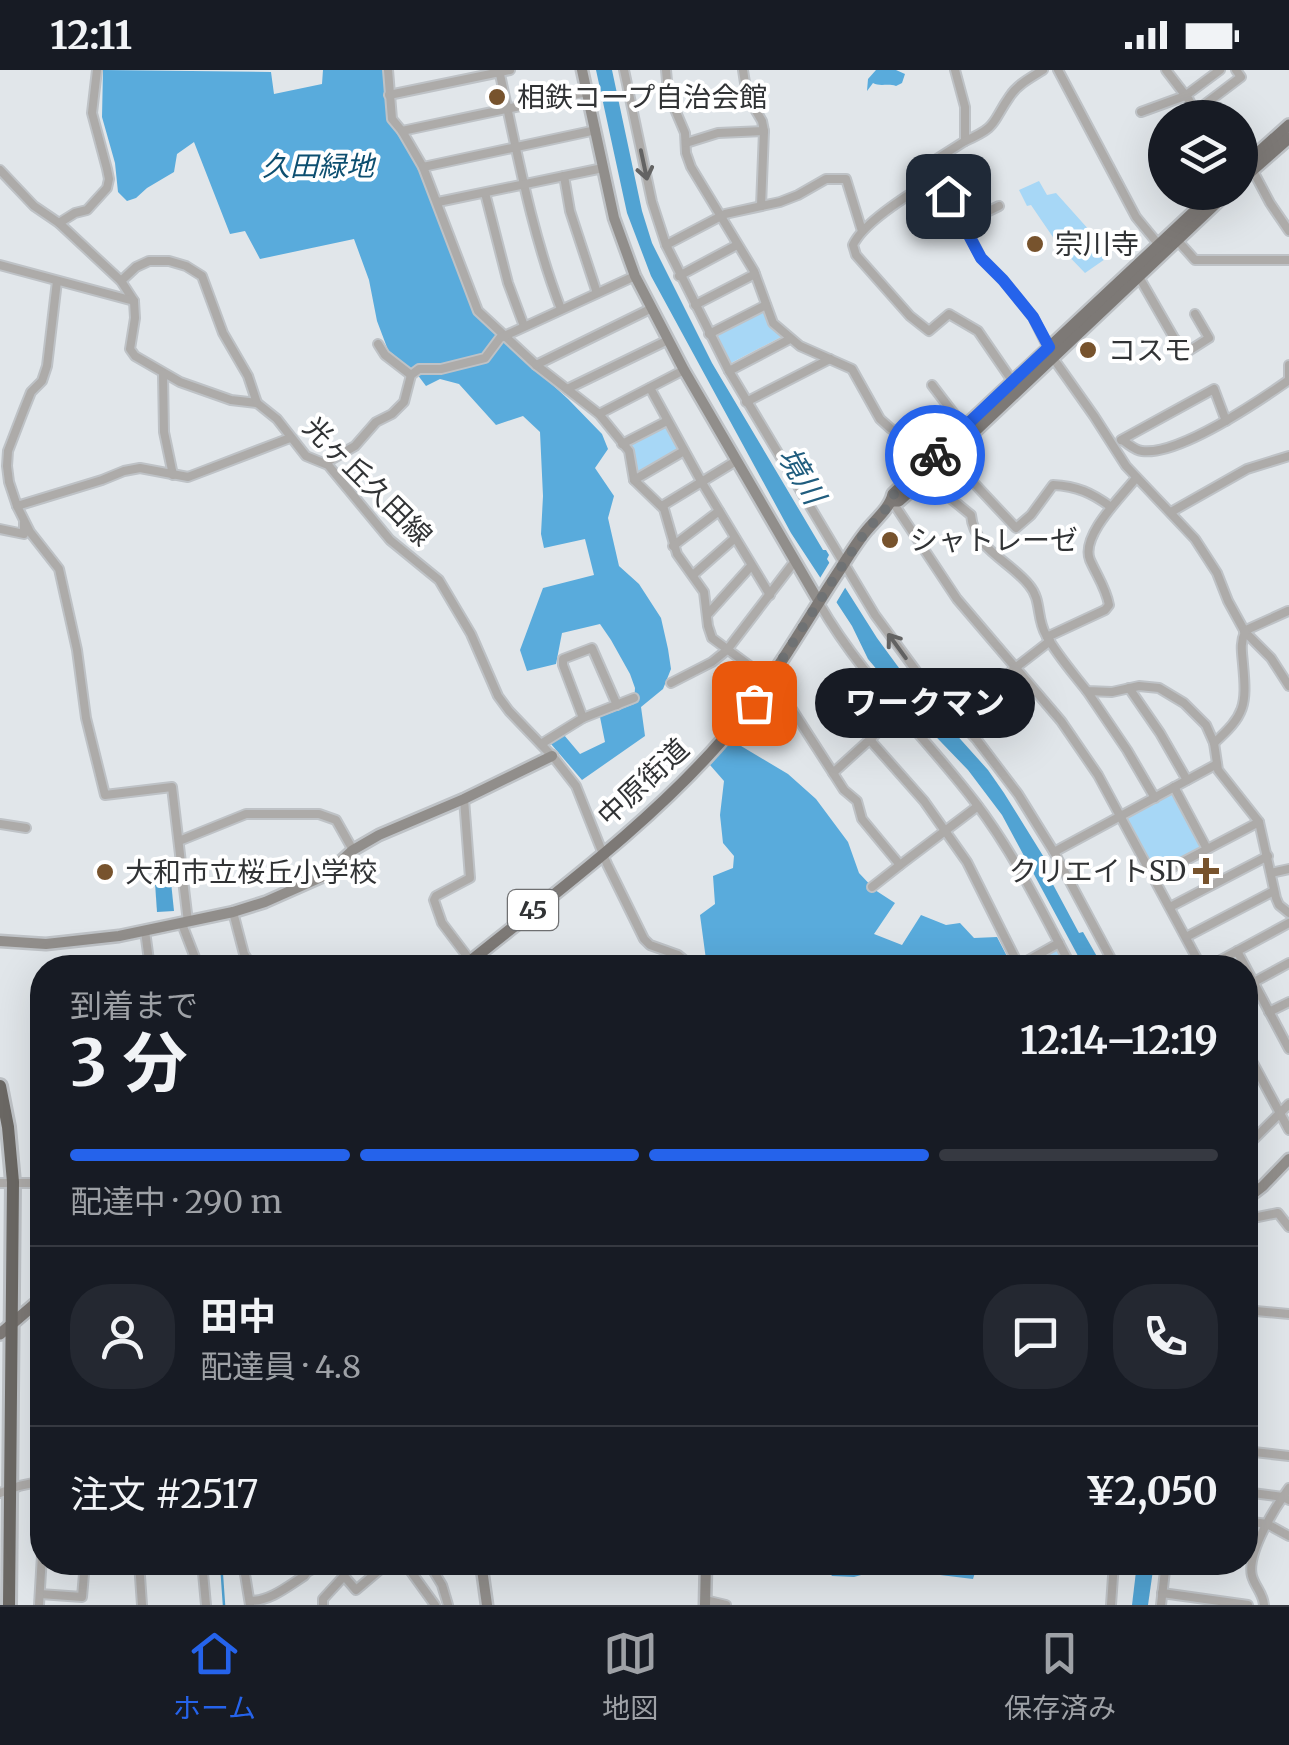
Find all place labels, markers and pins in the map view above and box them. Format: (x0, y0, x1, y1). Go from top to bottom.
place label: 相鉄コープ自治会館 (517, 79, 767, 115)
marker: 相鉄コープ自治会館 (486, 86, 508, 108)
pin (906, 154, 991, 239)
place label: 宗川寺 (1055, 226, 1139, 262)
marker: 宗川寺 (1024, 233, 1046, 255)
place label: コスモ (1108, 332, 1192, 368)
marker: コスモ (1077, 339, 1099, 361)
place label: シャトレーゼ (910, 522, 1078, 558)
marker: シャトレーゼ (879, 529, 901, 551)
pin (712, 661, 797, 746)
callout: ワークマン (814, 668, 1034, 738)
place label: クリエイトSD (1009, 853, 1186, 889)
place label: 大和市立桜丘小学校 (125, 854, 377, 890)
marker: クリエイトSD (1195, 860, 1217, 882)
marker: 大和市立桜丘小学校 (94, 861, 116, 883)

